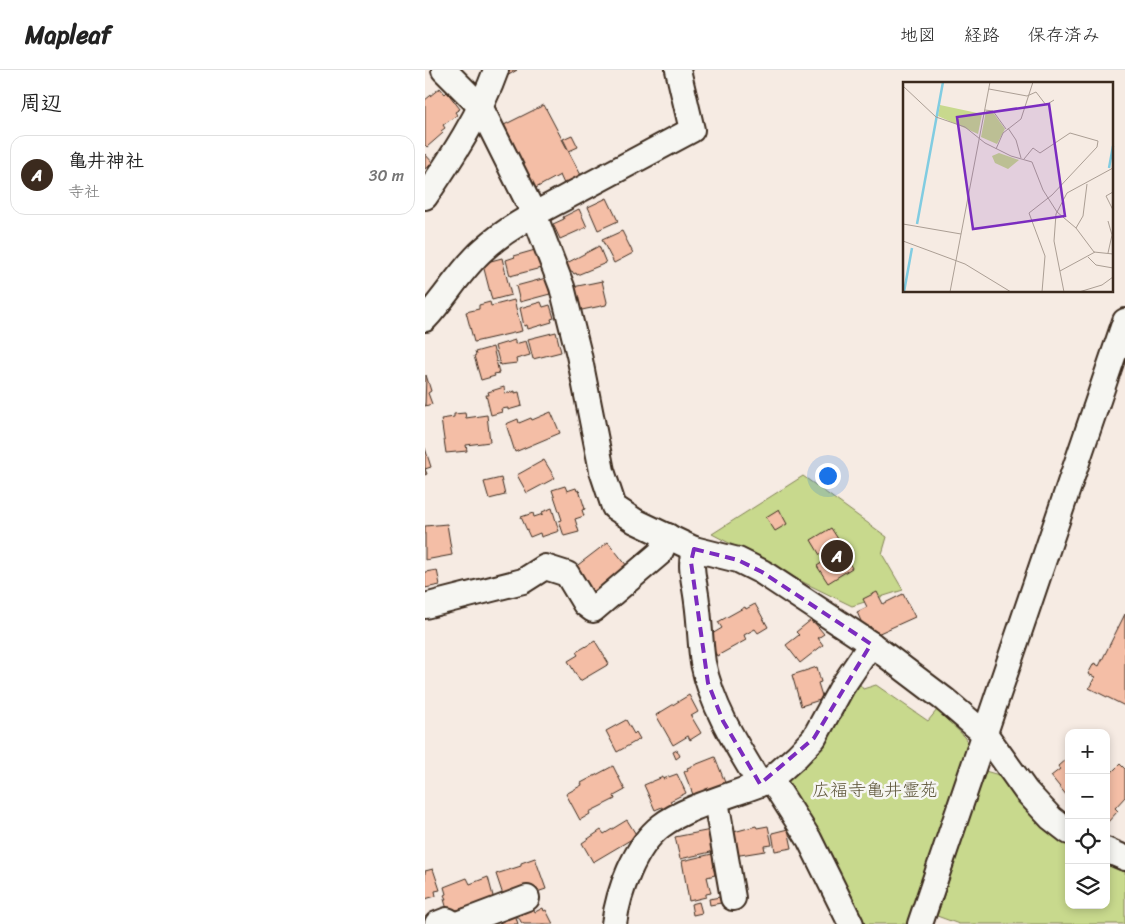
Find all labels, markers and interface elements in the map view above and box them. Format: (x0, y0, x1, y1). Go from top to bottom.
text: Mapleaf (25, 14, 111, 56)
text: 地図 (900, 19, 936, 51)
text: 経路 (964, 19, 1000, 51)
text: 保存済み (1028, 19, 1100, 51)
inset map (903, 82, 1113, 292)
text: 周辺 (20, 84, 62, 122)
text: 亀井神社 (68, 144, 144, 177)
text: A (32, 161, 42, 190)
text: 30 m (369, 161, 404, 190)
text: 寺社 (68, 177, 100, 206)
your location (815, 463, 841, 489)
pin: A (821, 537, 853, 575)
map controls (1065, 729, 1110, 909)
button: + (1065, 729, 1110, 774)
park label: 広福寺亀井霊苑 (812, 774, 938, 806)
button: − (1065, 774, 1110, 819)
button: locate (1065, 819, 1110, 864)
button: layers (1065, 864, 1110, 909)

